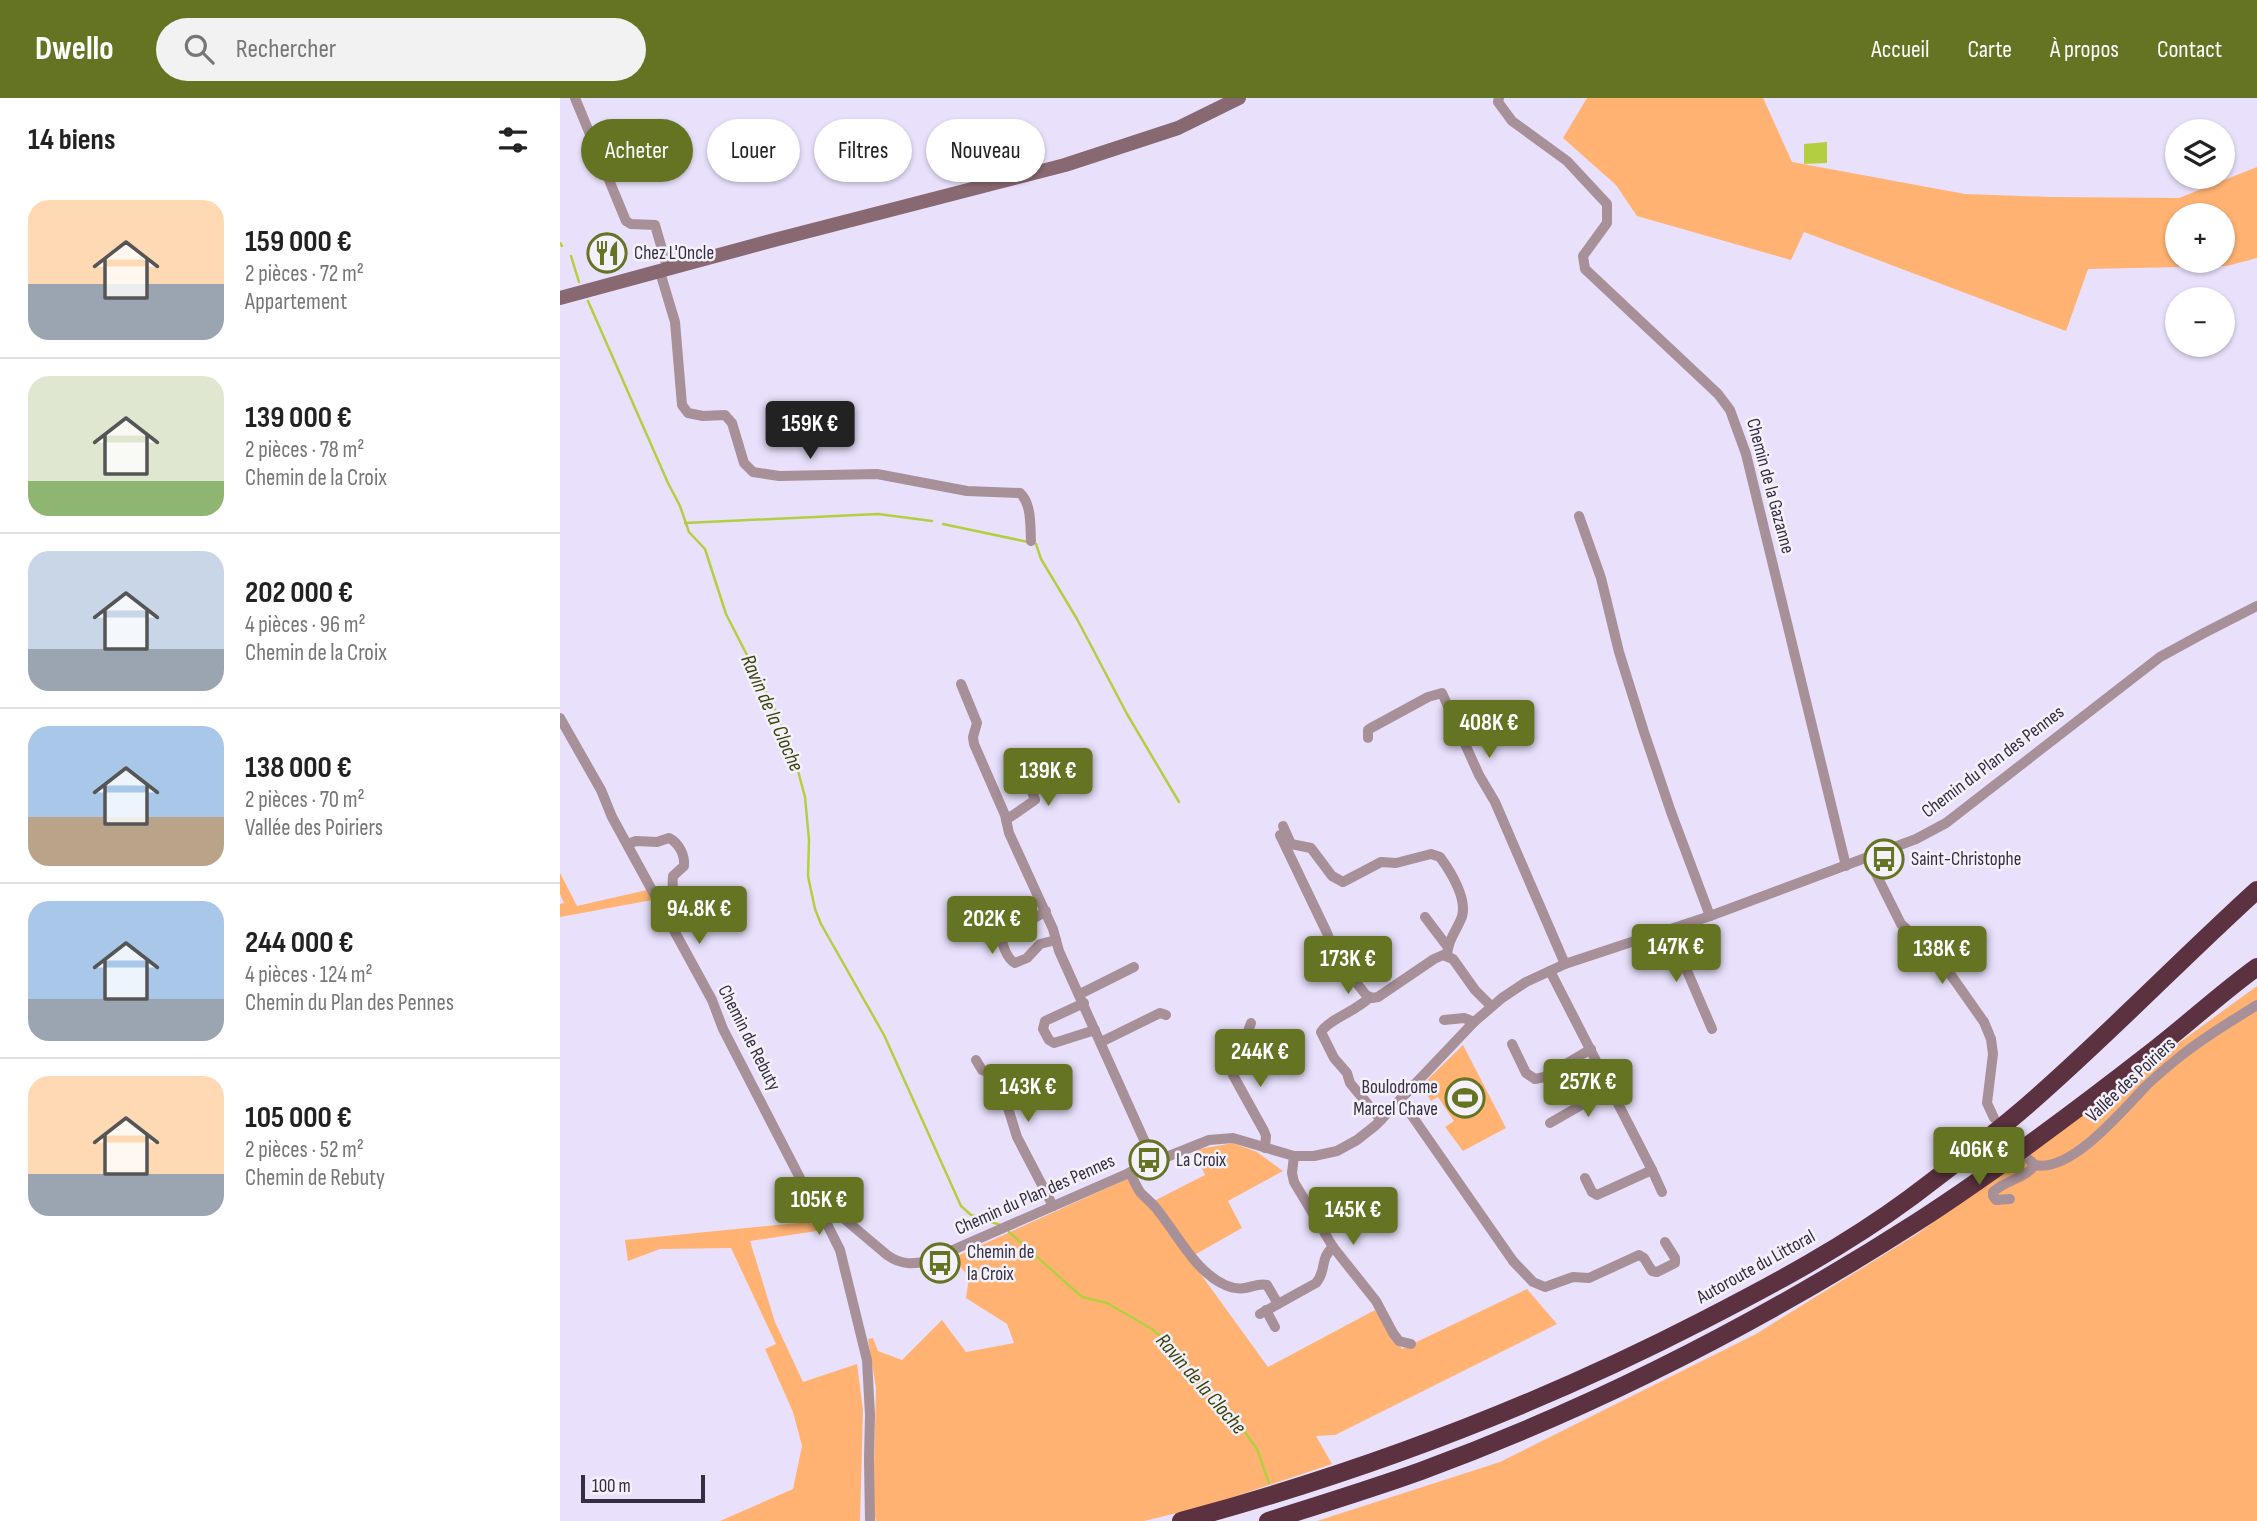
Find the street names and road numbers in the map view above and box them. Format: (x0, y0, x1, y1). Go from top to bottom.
street label: Chemin de la Gazanne (1741, 416, 1799, 556)
street label: Chemin du Plan des Pennes (1917, 701, 2069, 823)
street label: Chemin de Rebuty (713, 981, 786, 1095)
street label: Vallée des Poiriers (2081, 1033, 2181, 1127)
street label: Chemin du Plan des Pennes (952, 1149, 1119, 1241)
street label: Autoroute du Littoral (1692, 1225, 1819, 1309)

